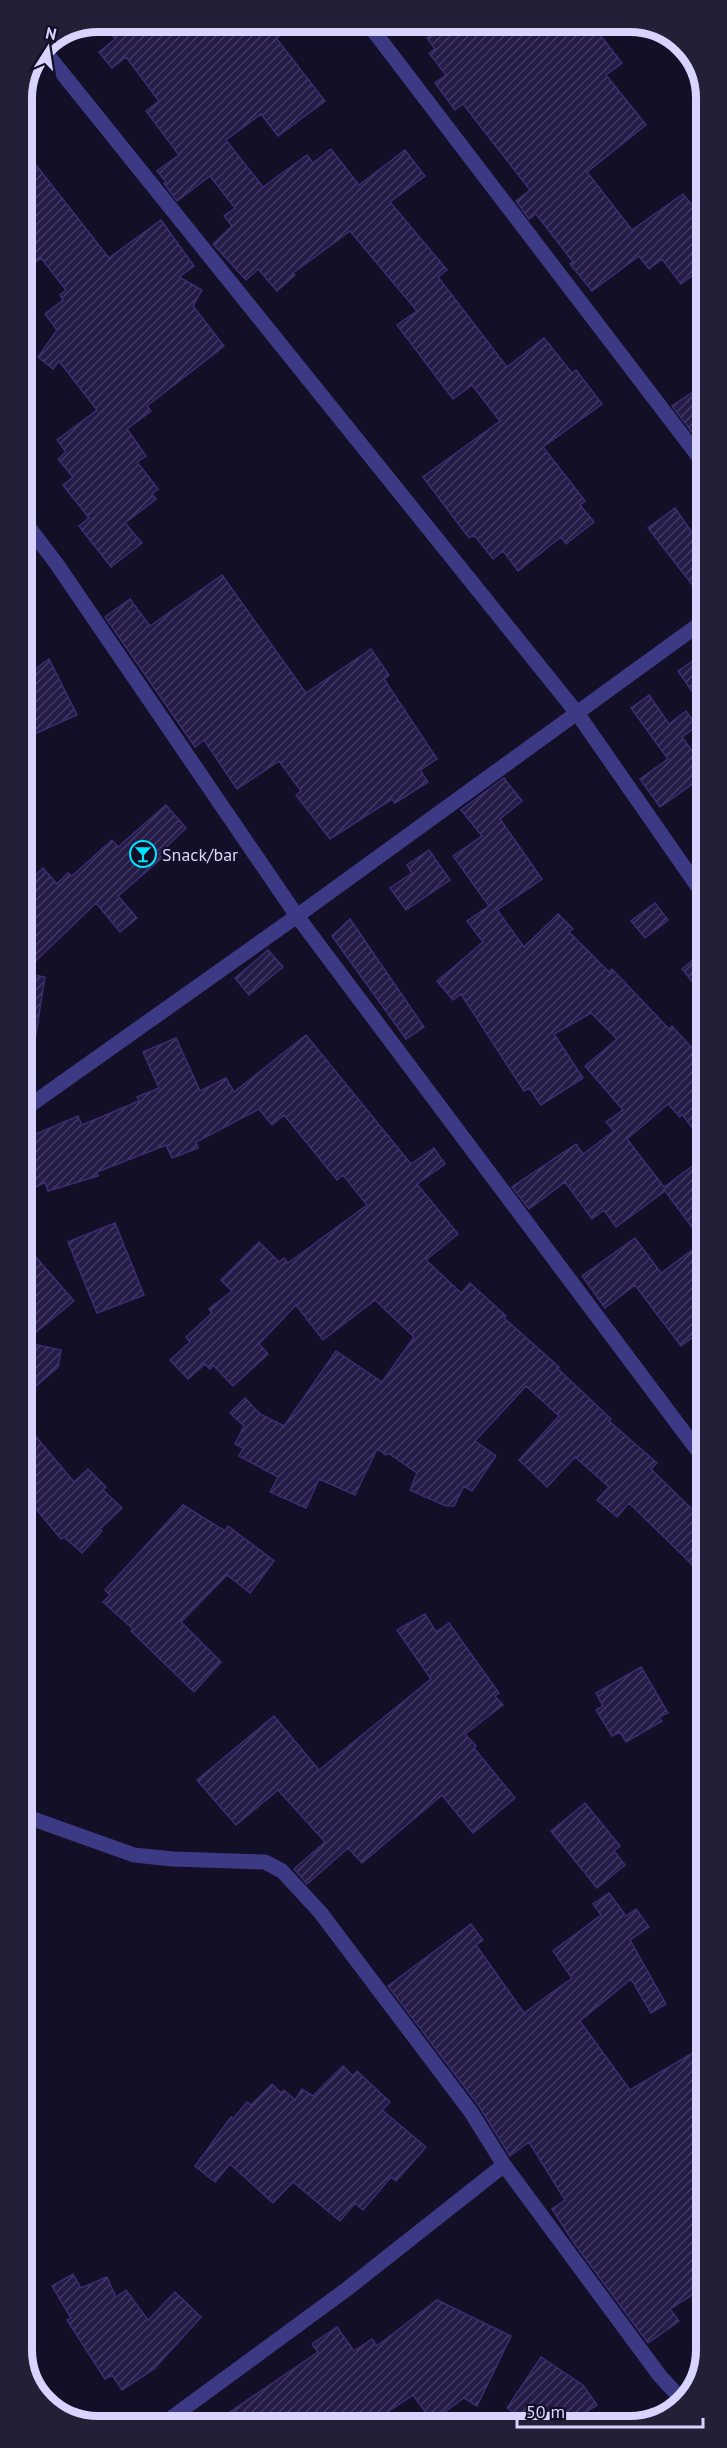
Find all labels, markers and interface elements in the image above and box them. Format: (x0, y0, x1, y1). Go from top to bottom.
north arrow (18, 18, 78, 78)
text: N (44, 22, 58, 44)
bar icon: Snack/bar (128, 839, 158, 869)
place label: Snack/bar (162, 843, 238, 866)
scale bar (517, 2391, 703, 2429)
text: 50 m (526, 2400, 565, 2423)

